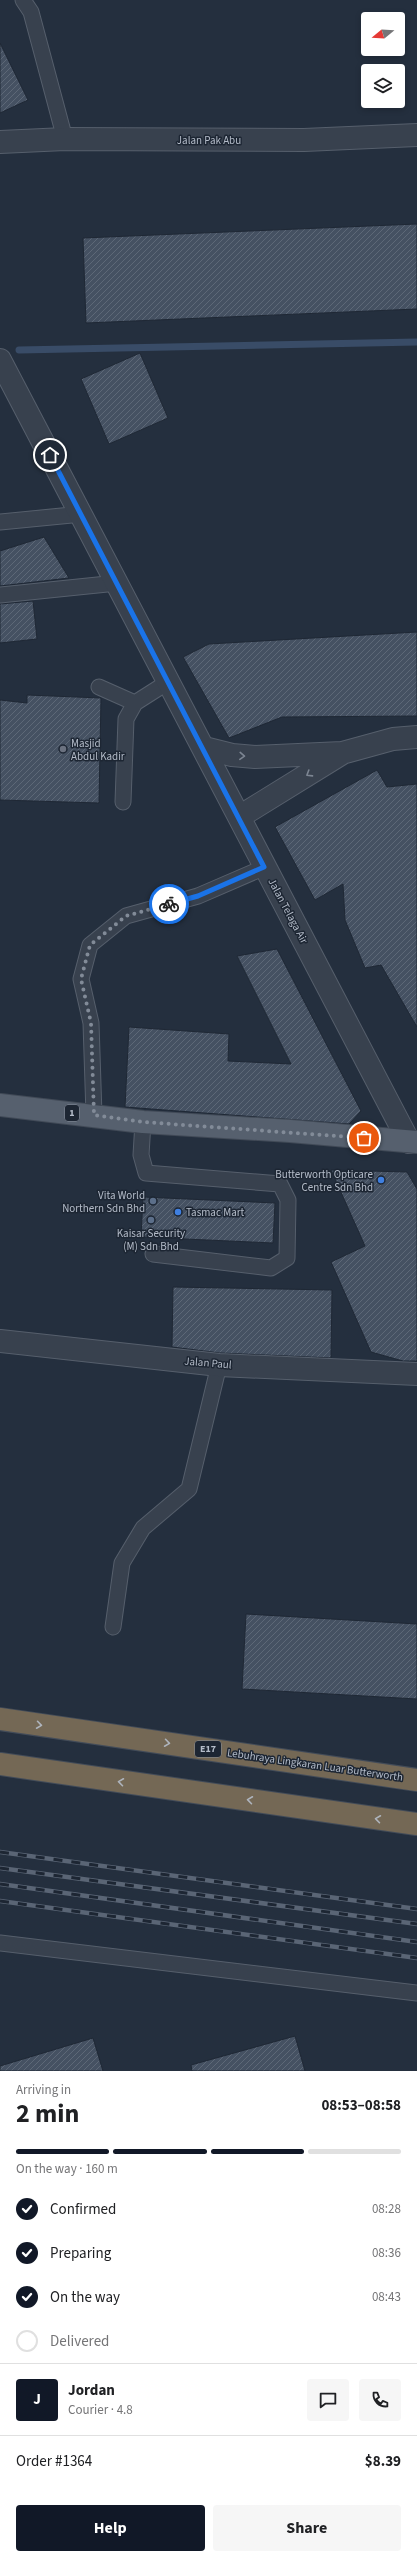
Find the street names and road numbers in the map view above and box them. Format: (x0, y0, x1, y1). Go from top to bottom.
street label: Jalan Pak Abu (177, 133, 241, 148)
street label: Jalan Telaga Air (264, 876, 312, 946)
road number: 1 (65, 1105, 79, 1121)
street label: Jalan Paul (184, 1353, 232, 1373)
road number: E17 (195, 1741, 221, 1757)
street label: Lebuhraya Lingkaran Luar Butterworth (226, 1745, 404, 1785)

